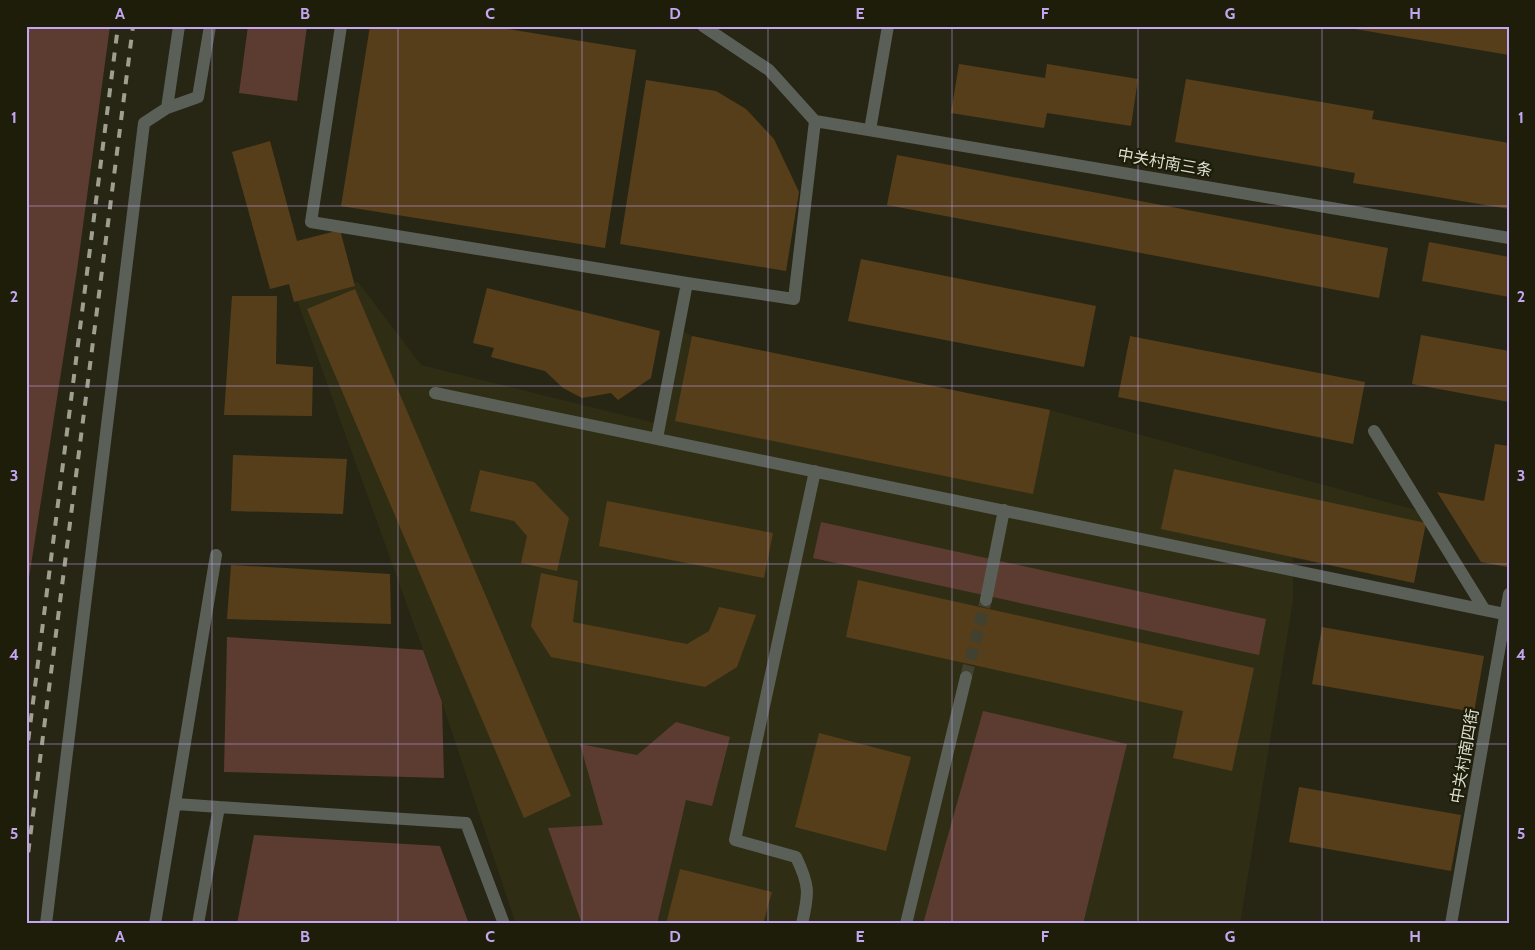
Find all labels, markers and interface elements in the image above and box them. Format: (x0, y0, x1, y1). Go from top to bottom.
text: A (115, 4, 125, 23)
text: B (300, 4, 310, 23)
text: C (485, 4, 495, 23)
text: D (669, 4, 681, 23)
text: E (855, 4, 865, 23)
text: F (1041, 4, 1050, 23)
text: G (1225, 4, 1235, 23)
text: H (1409, 4, 1421, 23)
text: 1 (11, 108, 17, 127)
text: 1 (1518, 108, 1524, 127)
street label: 中关村南三条 (1116, 145, 1214, 180)
text: 2 (10, 287, 18, 306)
text: 2 (1517, 287, 1525, 306)
text: 3 (10, 466, 18, 485)
text: 3 (1517, 466, 1525, 485)
text: 4 (9, 645, 19, 664)
text: 4 (1516, 645, 1526, 664)
street label: 中关村南四街 (1447, 707, 1482, 805)
text: 5 (10, 824, 18, 843)
text: 5 (1517, 824, 1525, 843)
text: A (115, 927, 125, 946)
text: B (300, 927, 310, 946)
text: C (485, 927, 495, 946)
text: D (669, 927, 681, 946)
text: E (855, 927, 865, 946)
text: F (1041, 927, 1050, 946)
text: G (1225, 927, 1235, 946)
text: H (1409, 927, 1421, 946)

